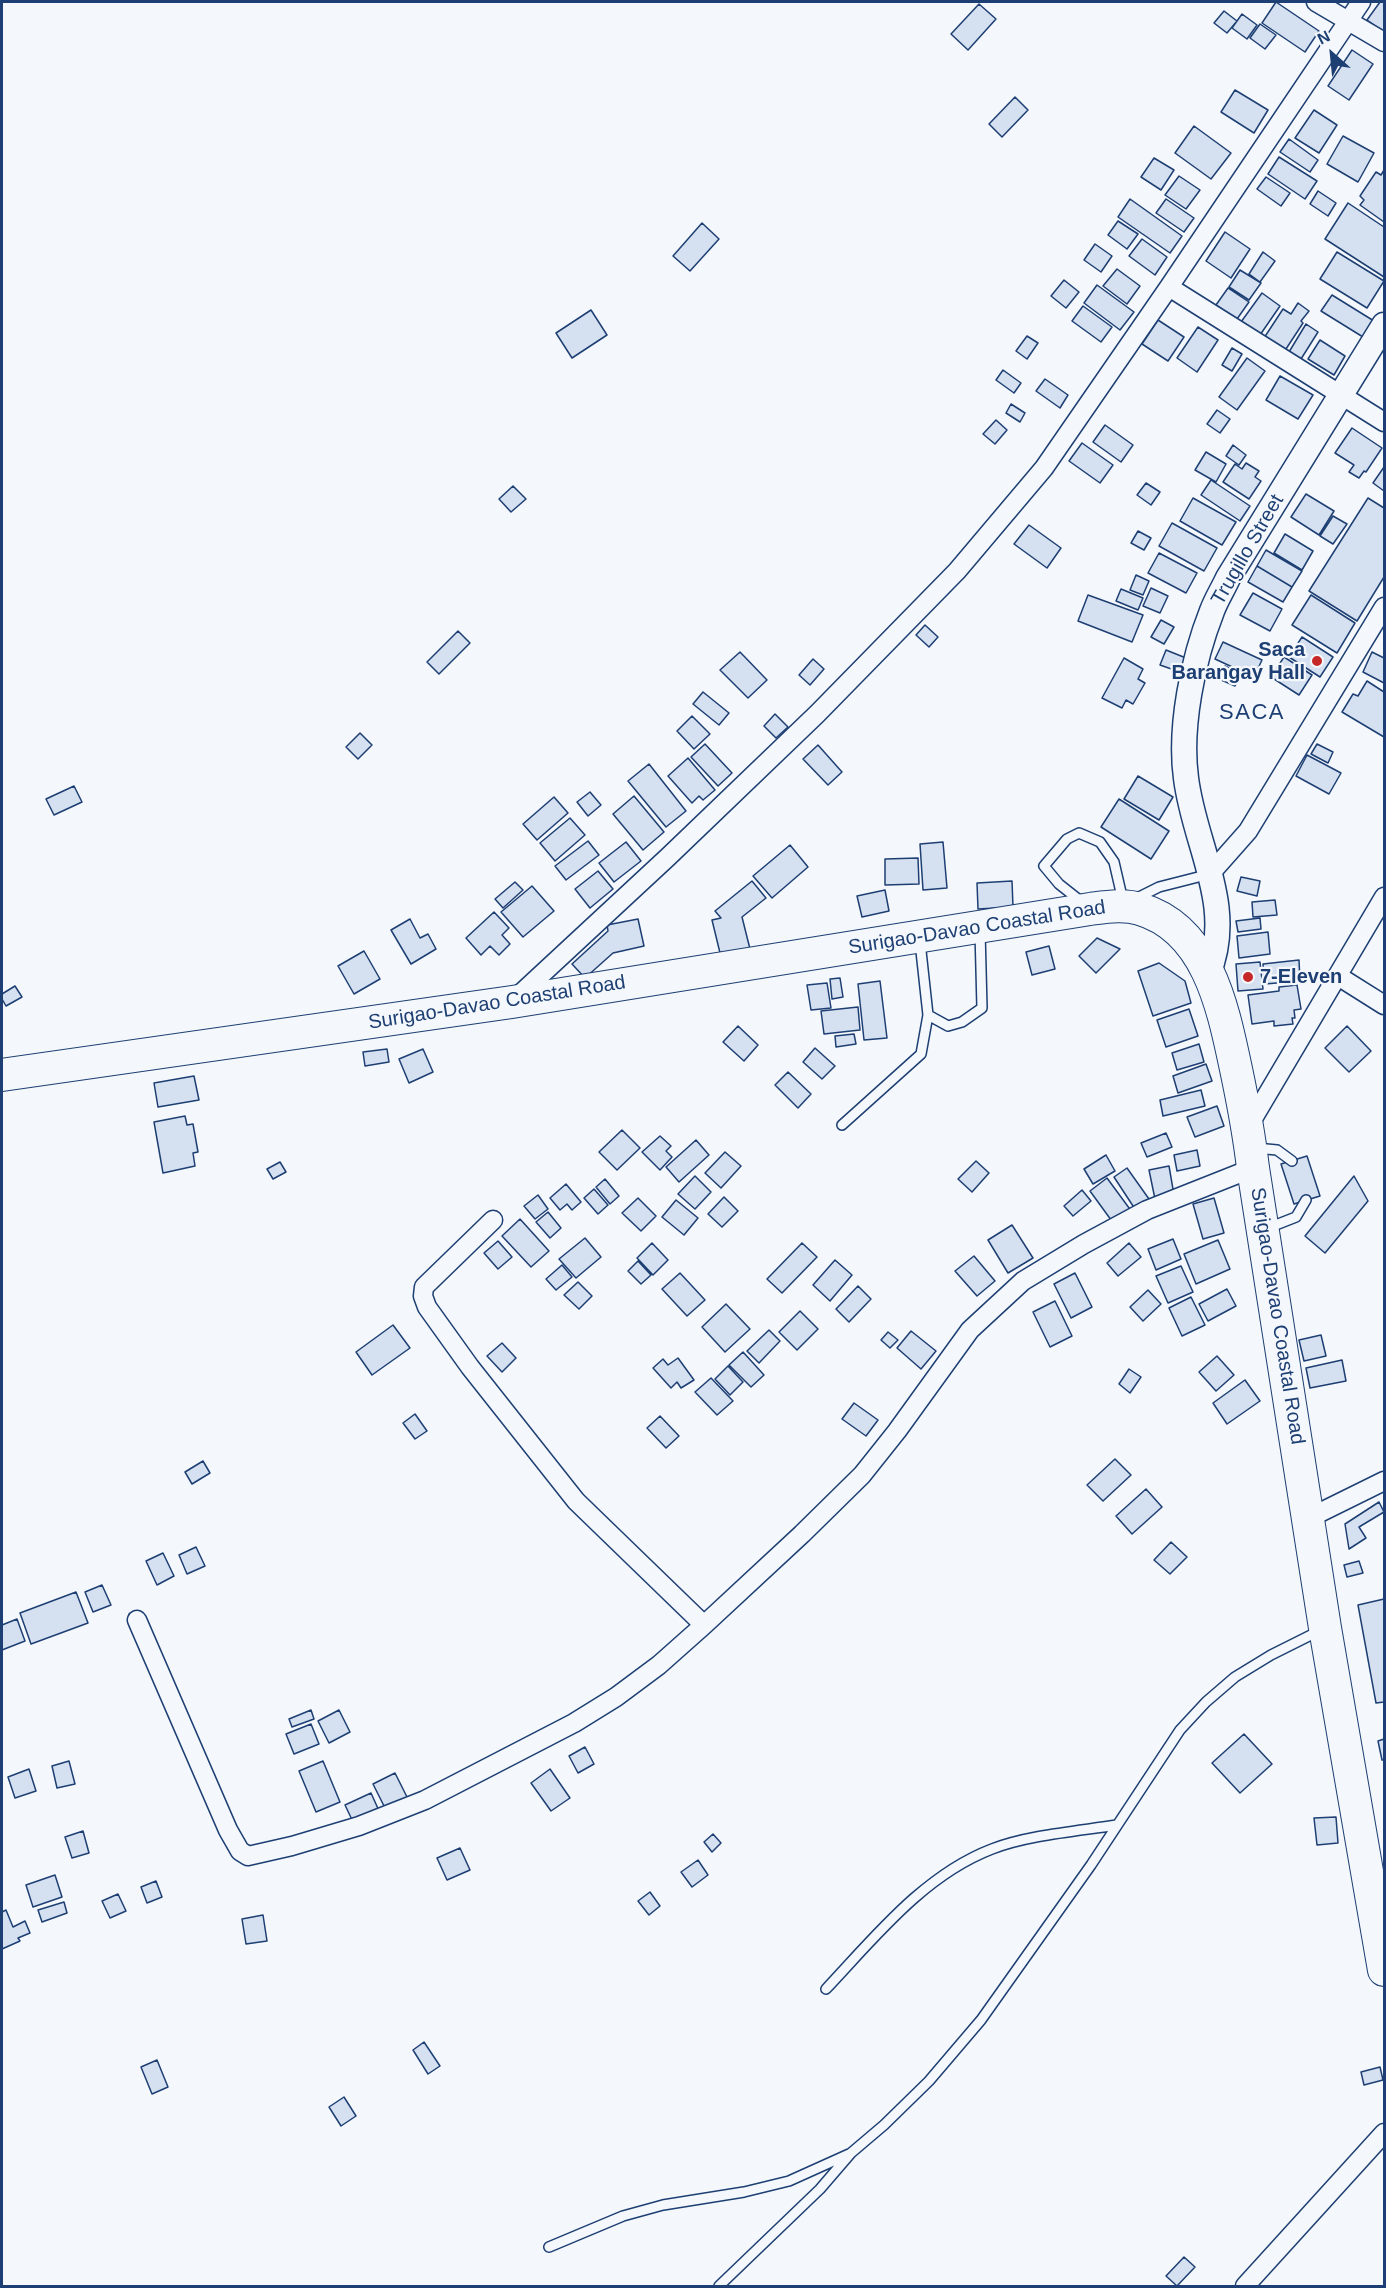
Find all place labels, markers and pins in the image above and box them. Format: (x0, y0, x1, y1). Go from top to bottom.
place label: Saca Barangay Hall (1172, 638, 1305, 685)
marker: Saca Barangay Hall (1310, 654, 1324, 668)
place label: 7-Eleven (1260, 965, 1342, 989)
marker: 7-Eleven (1241, 970, 1255, 984)

